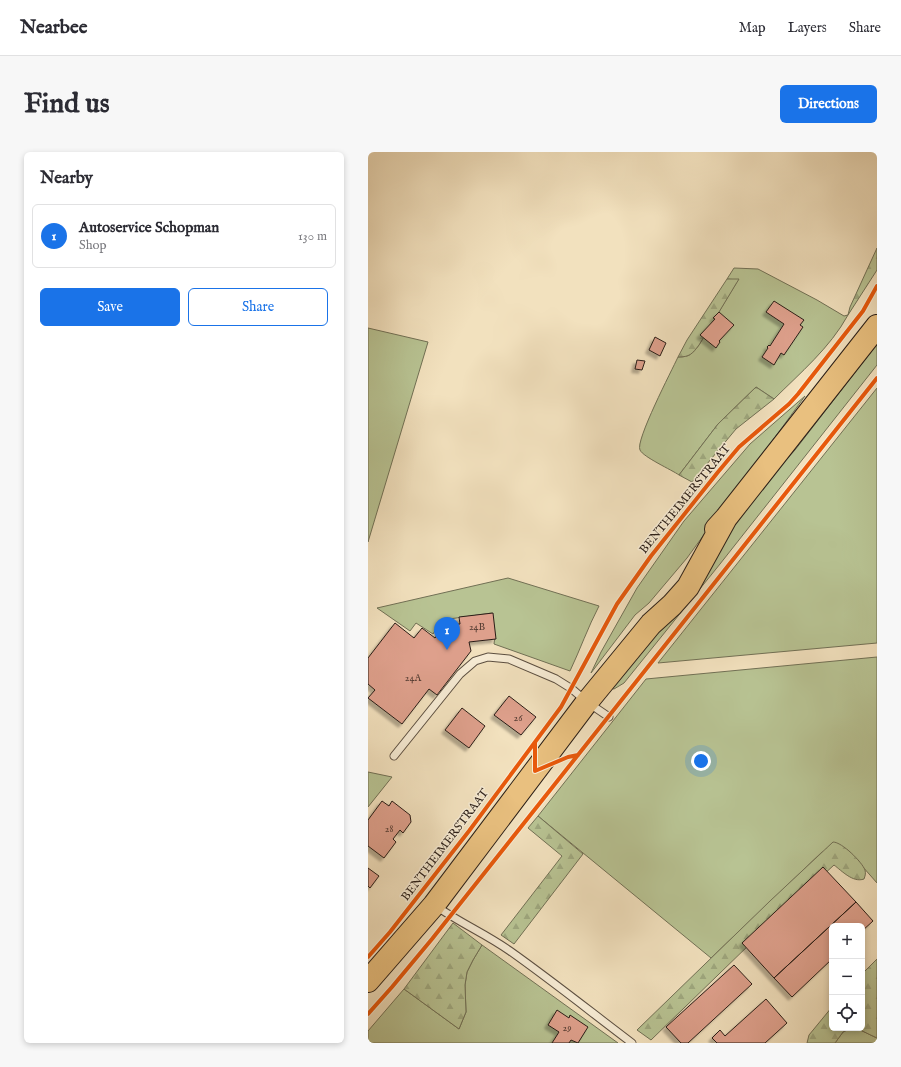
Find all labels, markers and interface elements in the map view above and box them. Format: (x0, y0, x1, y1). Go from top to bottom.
text: Nearbee (20, 16, 87, 40)
text: Map (739, 19, 766, 37)
text: Layers (788, 19, 827, 37)
text: Share (849, 19, 881, 37)
button: Directions (780, 85, 877, 123)
text: Find us (24, 87, 110, 122)
text: Nearby (40, 168, 93, 189)
text: Autoservice Schopman (79, 218, 219, 237)
text: 1 (52, 228, 56, 245)
text: 130 m (298, 228, 327, 245)
text: Shop (79, 237, 107, 254)
button: Save (40, 288, 180, 326)
button: Share (188, 288, 328, 326)
street label: BENTHEIMERSTRAAT (636, 441, 734, 557)
pin: 1 (434, 617, 460, 650)
house number: 24B (469, 621, 485, 634)
house number: 24A (405, 672, 421, 685)
house number: 26 (514, 712, 523, 725)
your location (691, 751, 711, 771)
street label: BENTHEIMERSTRAAT (398, 786, 492, 904)
house number: 28 (385, 823, 393, 836)
map controls (829, 923, 865, 1031)
button: + (829, 923, 865, 959)
button: − (829, 959, 865, 995)
button: locate (829, 995, 865, 1031)
house number: 29 (562, 1022, 572, 1035)

